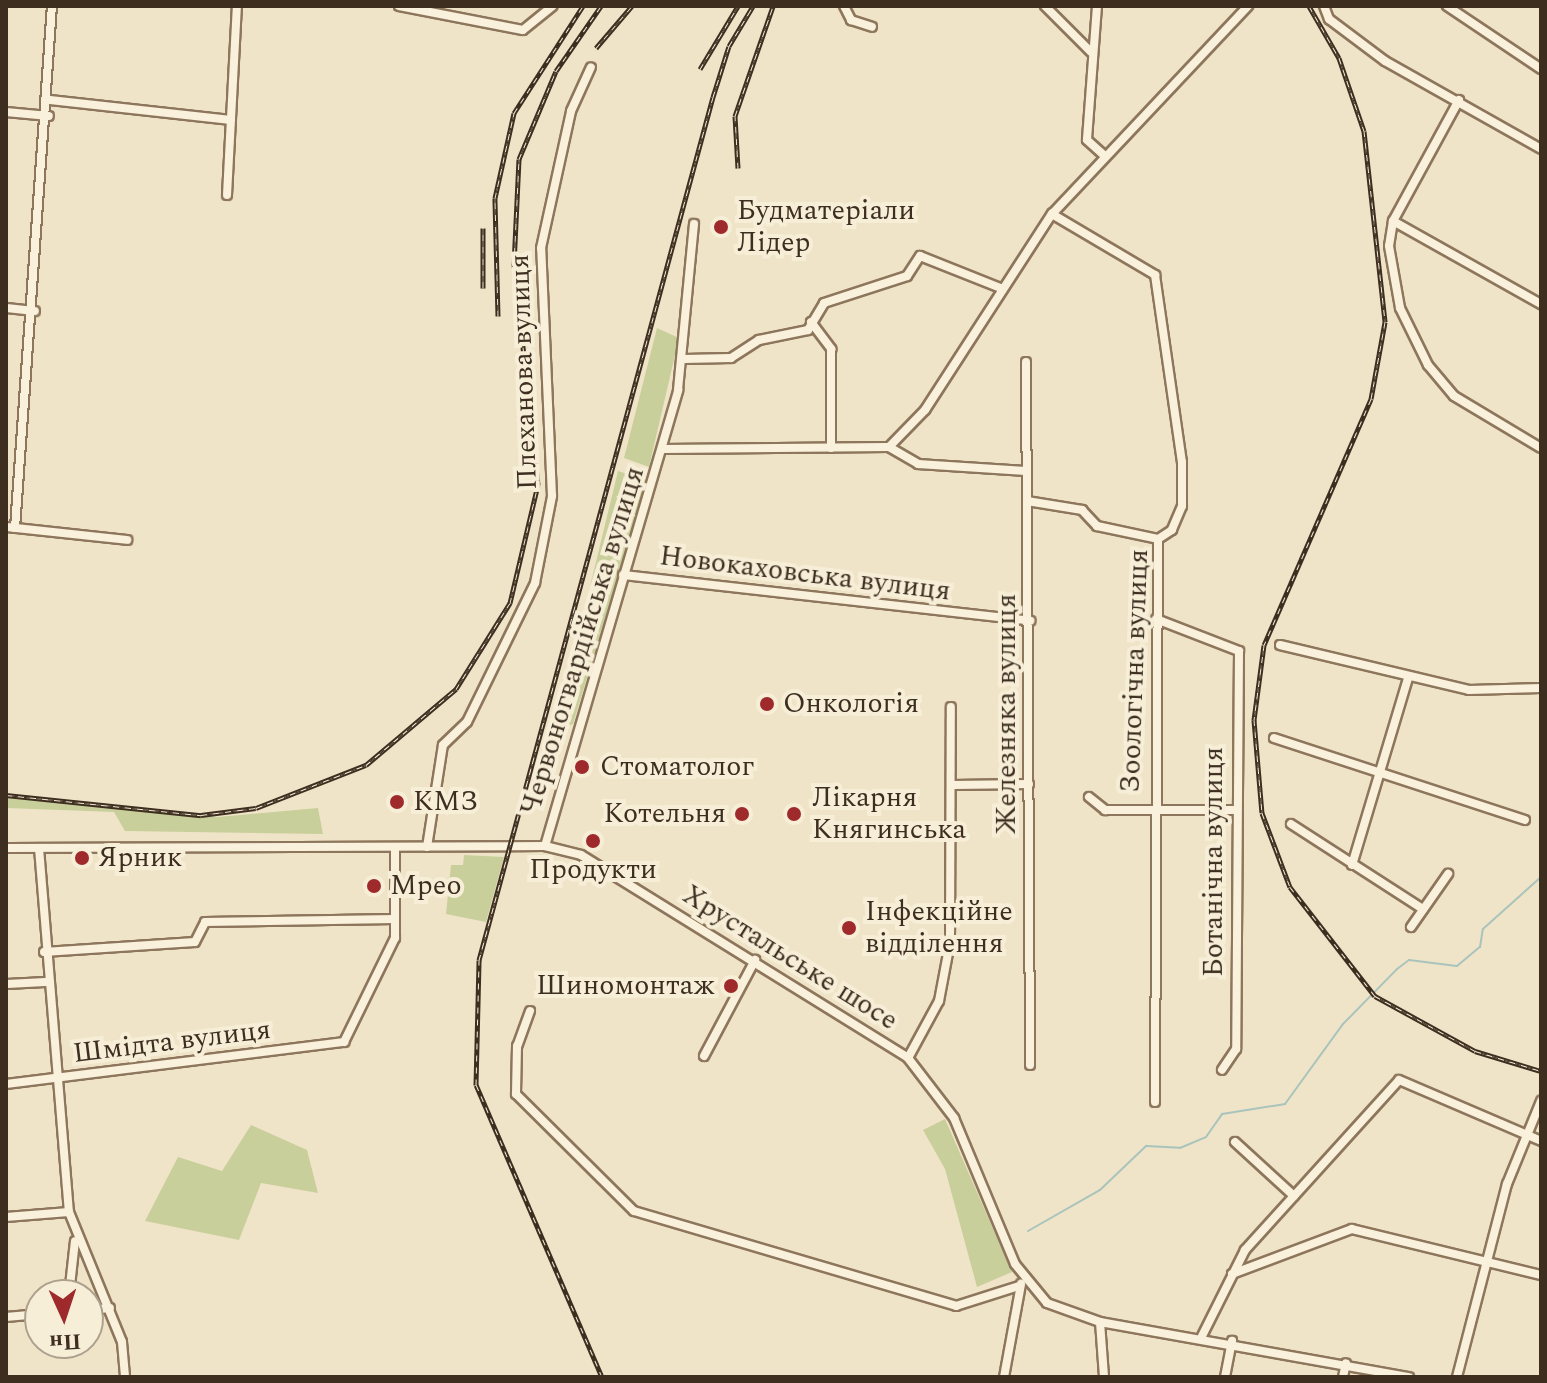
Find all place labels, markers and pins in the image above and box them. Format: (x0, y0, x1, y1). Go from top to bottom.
place label: Будматеріали Лідер (737, 194, 915, 260)
marker: Будматеріали Лідер (712, 218, 730, 236)
place label: Онкологія (783, 687, 919, 721)
marker: Онкологія (758, 695, 776, 713)
place label: Стоматолог (600, 750, 754, 784)
marker: Стоматолог (571, 756, 593, 778)
place label: Лікарня Княгинська (812, 781, 966, 847)
place label: КМЗ (413, 785, 478, 819)
marker: КМЗ (388, 793, 406, 811)
place label: Котельня (603, 797, 726, 831)
marker: Лікарня Княгинська (783, 803, 805, 825)
marker: Котельня (733, 805, 751, 823)
marker: Продукти (584, 832, 602, 850)
place label: Ярник (98, 841, 182, 875)
marker: Ярник (73, 849, 91, 867)
place label: Продукти (529, 853, 657, 887)
place label: Мрео (390, 869, 462, 903)
marker: Мрео (365, 877, 383, 895)
place label: Інфекційне відділення (865, 895, 1013, 961)
marker: Інфекційне відділення (840, 919, 858, 937)
place label: Шиномонтаж (536, 969, 715, 1003)
marker: Шиномонтаж (722, 977, 740, 995)

